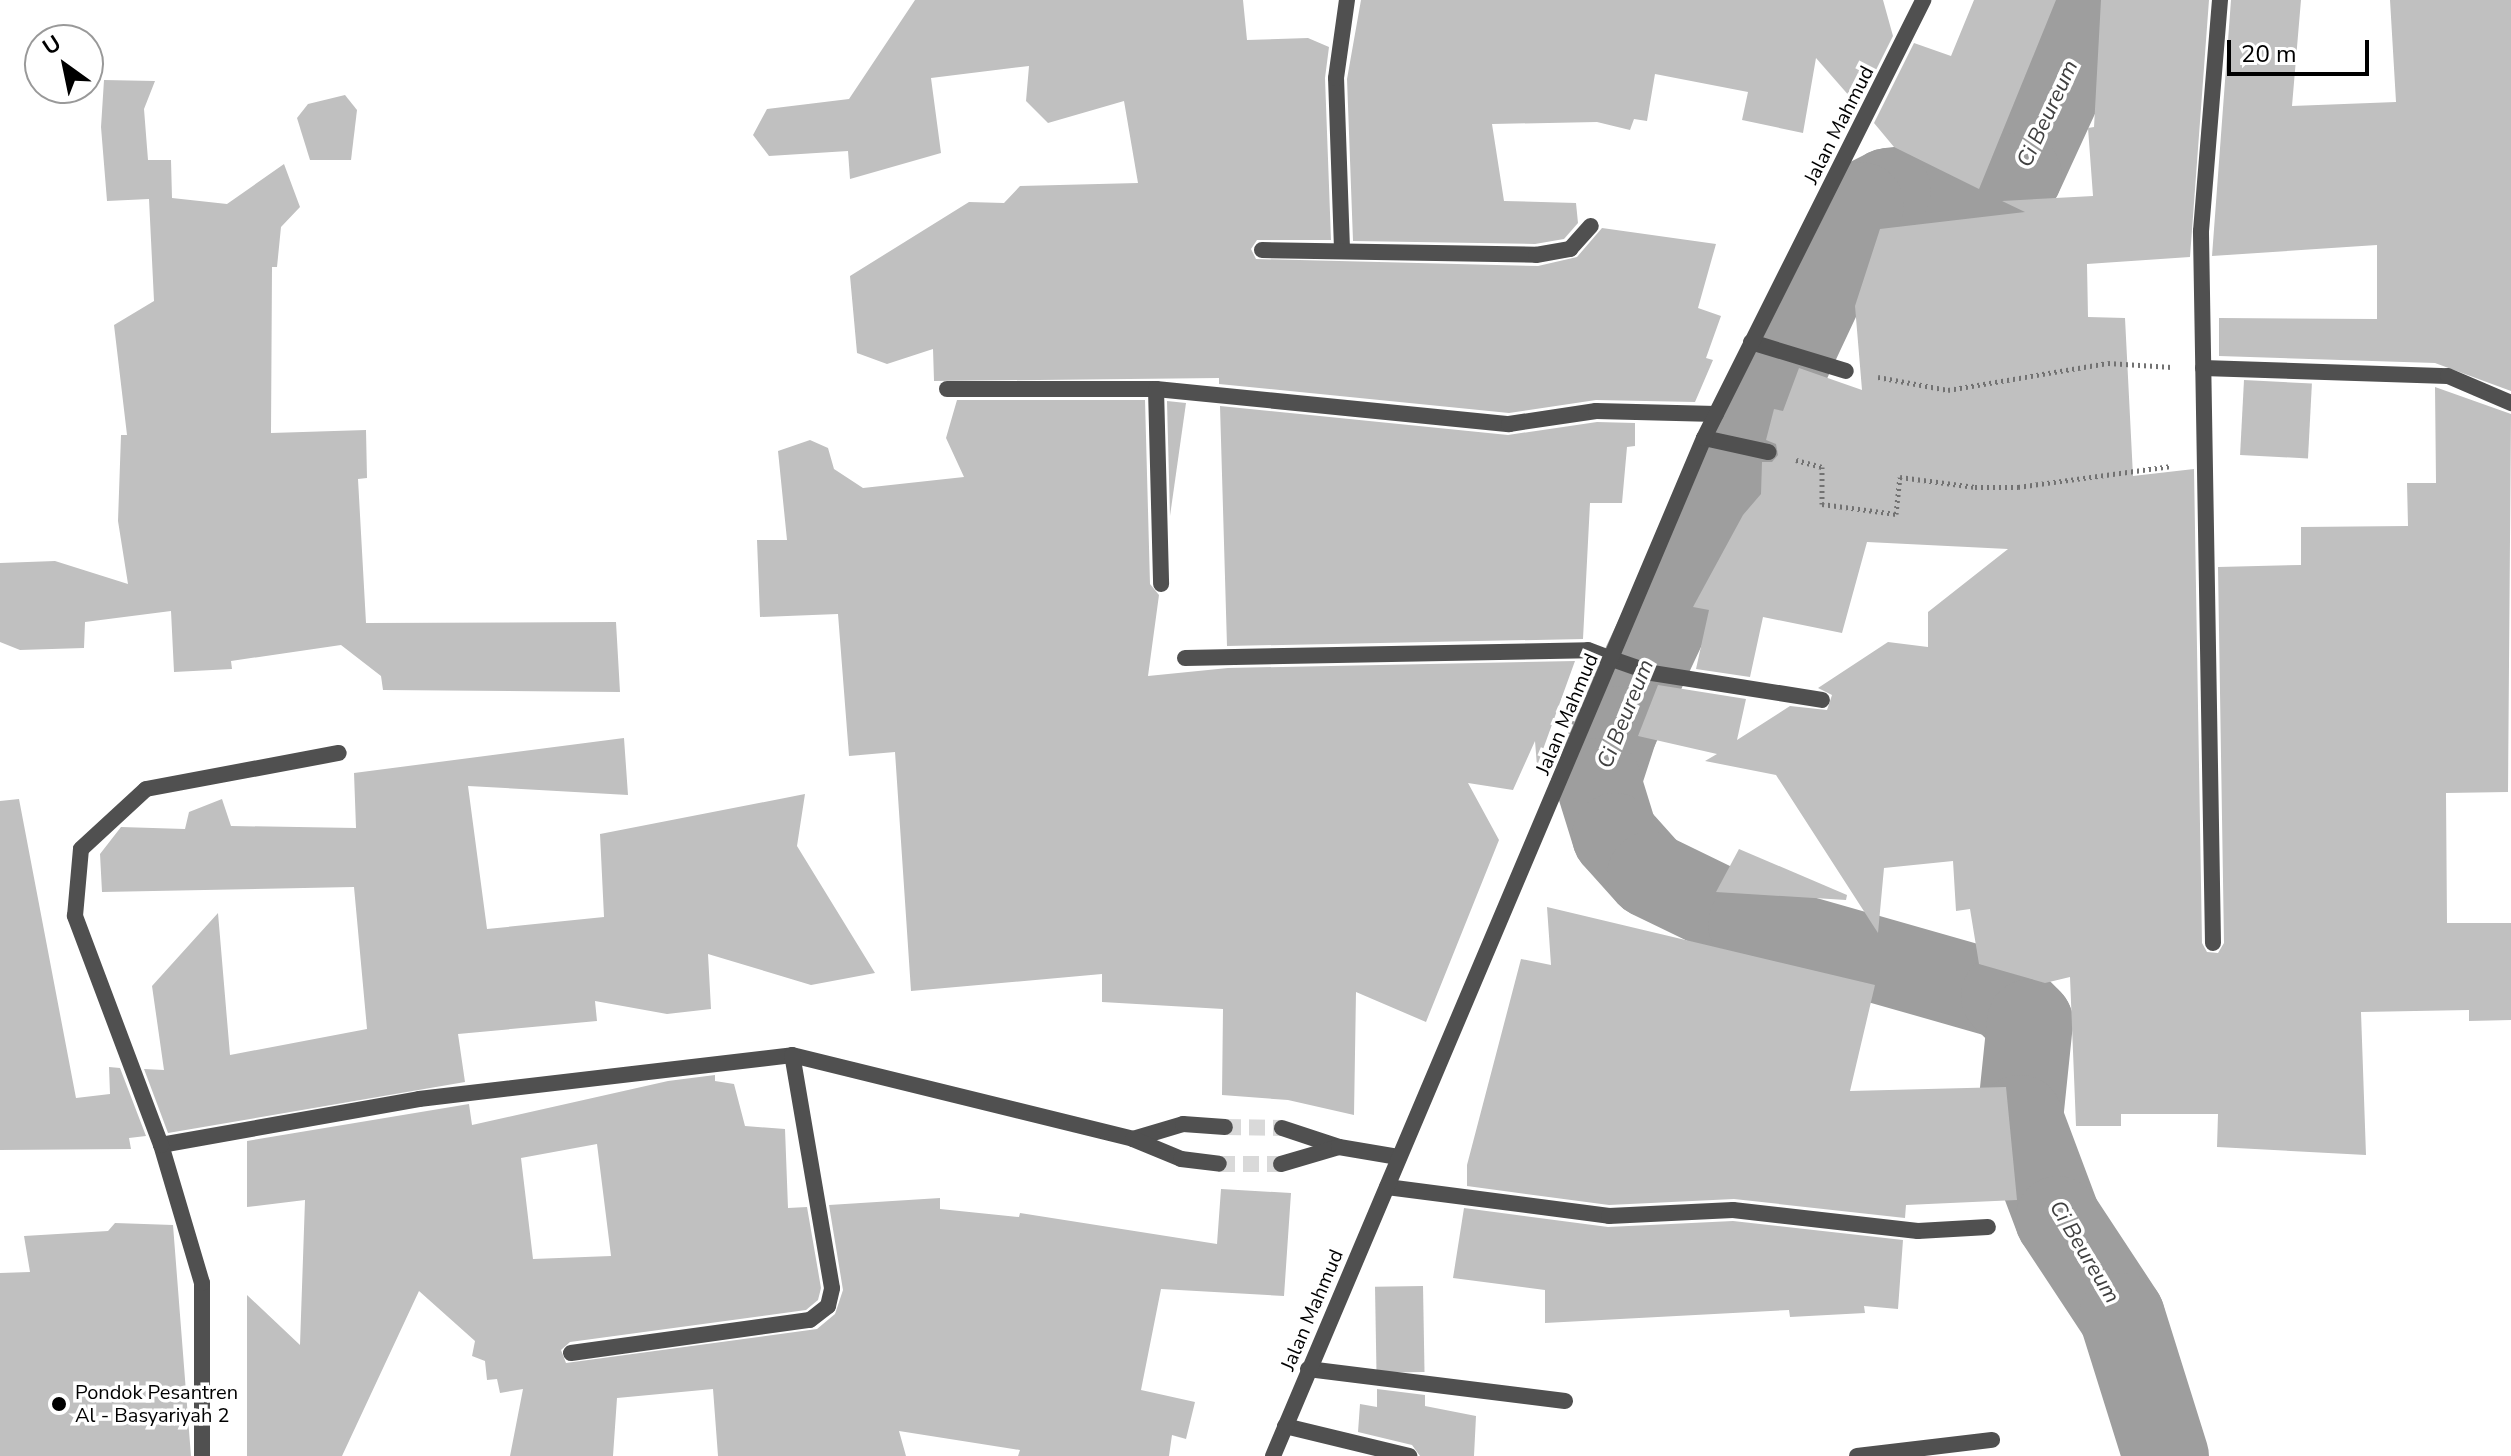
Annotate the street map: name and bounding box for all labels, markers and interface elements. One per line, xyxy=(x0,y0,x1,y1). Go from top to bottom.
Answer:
north arrow xyxy=(24,24,104,104)
scale bar xyxy=(2231,24,2373,74)
text: U xyxy=(37,29,67,63)
text: 20 m xyxy=(2241,38,2297,70)
water label: Ci Beureum xyxy=(2012,56,2084,172)
street label: Jalan Mahmud xyxy=(1799,62,1879,188)
street label: Jalan Mahmud xyxy=(1531,650,1603,778)
water label: Ci Beureum xyxy=(1592,656,1660,772)
water label: Ci Beureum xyxy=(2043,1196,2125,1308)
street label: Jalan Mahmud xyxy=(1276,1246,1348,1374)
place label: Pondok Pesantren Al - Basyariyah 2 xyxy=(75,1380,238,1427)
marker: Pondok Pesantren Al - Basyariyah 2 xyxy=(50,1395,68,1413)

